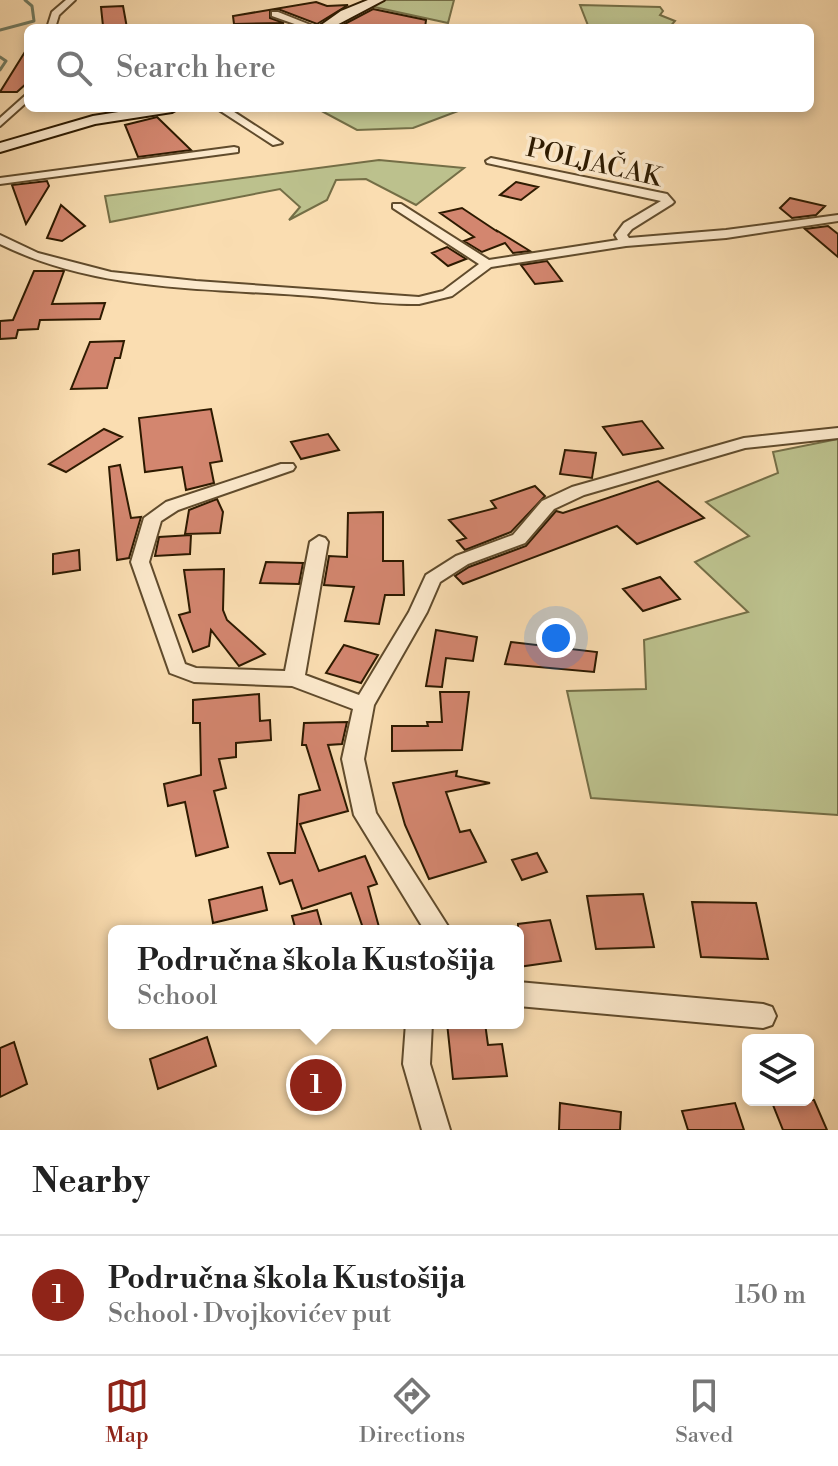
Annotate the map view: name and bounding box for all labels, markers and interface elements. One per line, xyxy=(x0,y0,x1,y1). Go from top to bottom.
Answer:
search box xyxy=(24,24,814,112)
icon: search xyxy=(52,46,96,90)
text: Search here xyxy=(116,49,276,87)
street label: POLJAČAK xyxy=(523,130,667,195)
your location xyxy=(536,618,576,658)
popup xyxy=(108,925,524,1029)
text: Područna škola Kustošija xyxy=(137,942,495,980)
text: School xyxy=(137,980,218,1012)
map controls xyxy=(742,1034,814,1106)
button: layers xyxy=(742,1034,814,1106)
pin: 1 xyxy=(290,1055,342,1115)
text: Nearby xyxy=(32,1161,150,1203)
text: Područna škola Kustošija xyxy=(108,1260,465,1298)
text: 1 xyxy=(52,1279,64,1311)
text: 150 m xyxy=(735,1279,806,1311)
text: School · Dvojkovićev put xyxy=(108,1298,391,1330)
tab: Map xyxy=(105,1374,149,1449)
tab: Directions xyxy=(359,1374,465,1449)
tab: Saved xyxy=(675,1374,733,1449)

